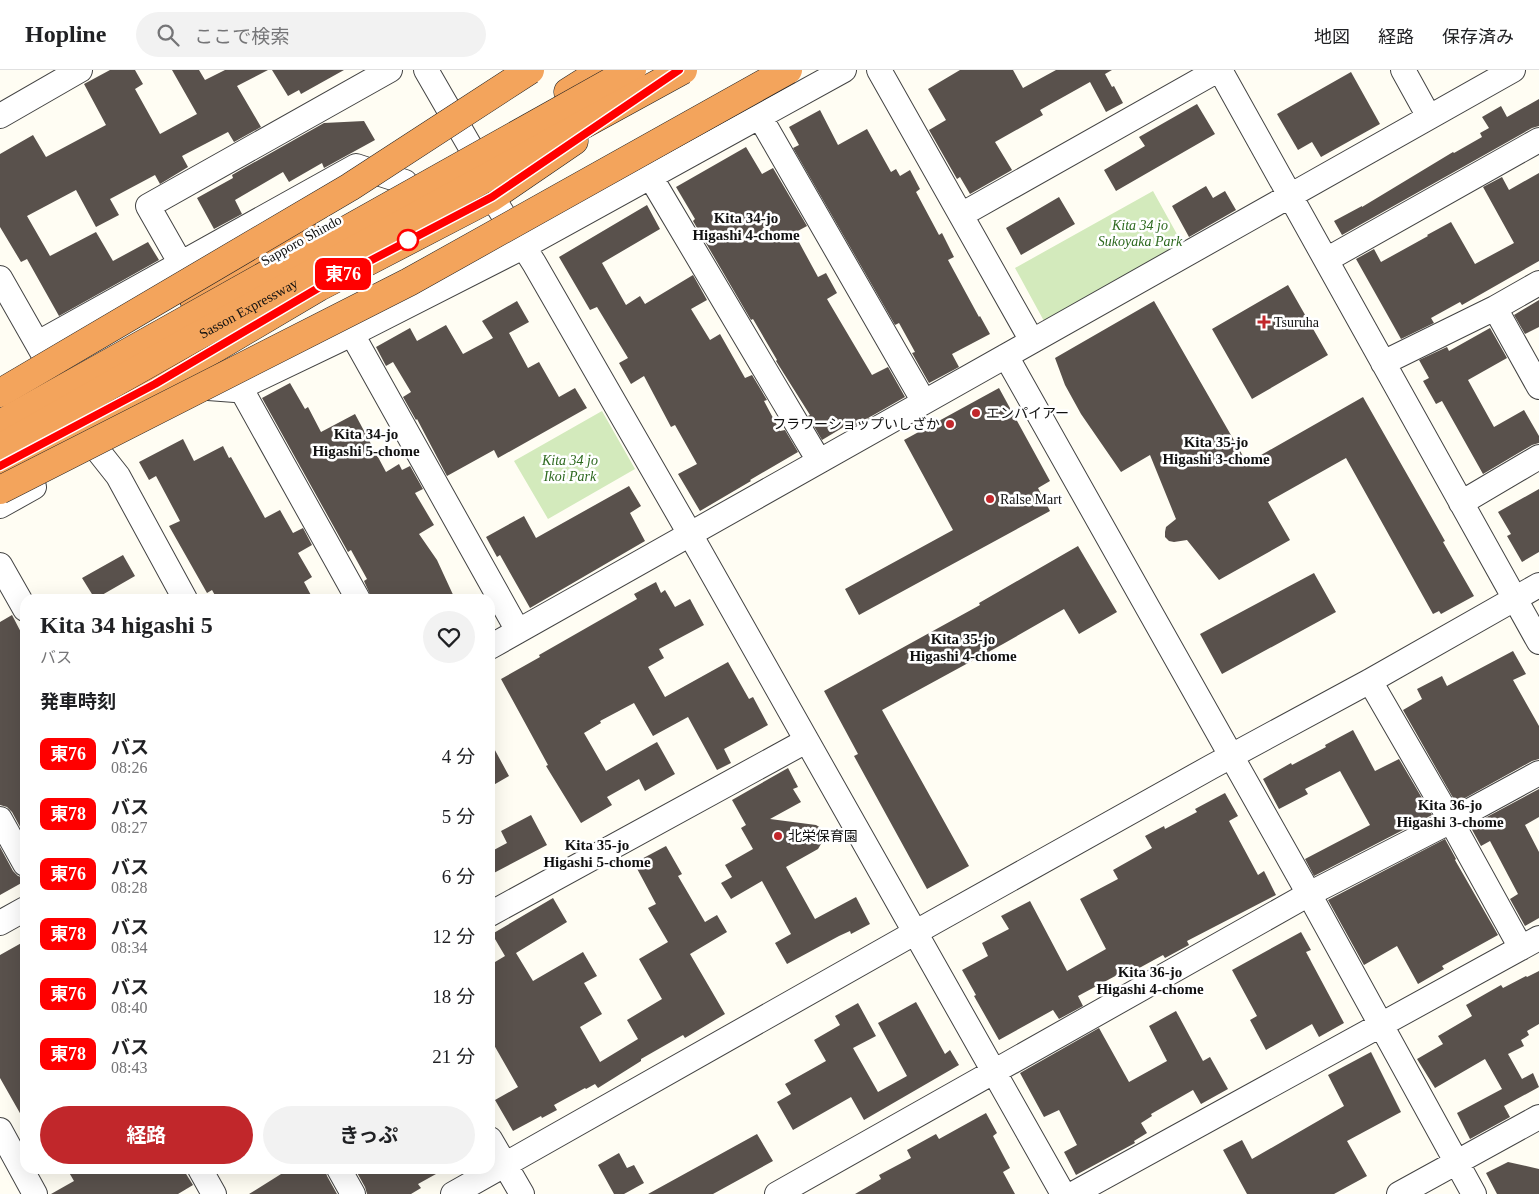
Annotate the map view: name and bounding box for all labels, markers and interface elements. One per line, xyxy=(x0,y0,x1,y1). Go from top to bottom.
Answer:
search box xyxy=(136,12,486,57)
text: Hopline xyxy=(25,21,106,47)
icon: search xyxy=(154,21,182,49)
text: ここで検索 xyxy=(194,26,289,47)
text: 地図 xyxy=(1314,27,1350,47)
text: 経路 xyxy=(1378,27,1414,47)
text: 保存済み xyxy=(1442,27,1514,47)
district label: Kita 34-jo Higashi 4-chome xyxy=(692,210,800,243)
street label: Sapporo Shindo xyxy=(258,212,344,269)
park label: Kita 34 jo Sukoyaka Park xyxy=(1098,218,1183,249)
unlabelled marker xyxy=(397,229,419,251)
line badge: 東76 xyxy=(314,258,372,290)
text: 東76 xyxy=(325,264,361,284)
street label: Sasson Expressway xyxy=(197,276,300,342)
place label: Tsuruha xyxy=(1274,315,1320,330)
marker: Tsuruha xyxy=(1258,316,1270,328)
place label: エンパイアー xyxy=(986,406,1069,421)
marker: エンパイアー xyxy=(970,407,982,419)
place label: フラワーショップいしざか xyxy=(772,416,940,432)
marker: フラワーショップいしざか xyxy=(944,418,956,430)
district label: Kita 34-jo Higashi 5-chome xyxy=(312,426,420,459)
district label: Kita 35-jo Higashi 3-chome xyxy=(1162,434,1270,467)
park label: Kita 34 jo Ikoi Park xyxy=(541,453,598,484)
place label: Ralse Mart xyxy=(1000,492,1062,507)
marker: Ralse Mart xyxy=(984,493,996,505)
button: heart xyxy=(423,611,475,663)
text: Kita 34 higashi 5 xyxy=(40,612,213,638)
district label: Kita 35-jo Higashi 4-chome xyxy=(909,631,1017,664)
text: バス xyxy=(40,649,72,666)
text: 発車時刻 xyxy=(40,691,116,712)
text: バス xyxy=(111,737,149,758)
text: 東76 xyxy=(50,744,86,764)
text: 4 分 xyxy=(442,746,475,767)
text: 08:26 xyxy=(111,759,147,776)
text: バス xyxy=(111,797,149,818)
district label: Kita 36-jo Higashi 3-chome xyxy=(1396,797,1504,830)
text: 東78 xyxy=(50,804,86,824)
text: 5 分 xyxy=(442,806,475,827)
text: 08:27 xyxy=(111,819,147,836)
place label: 北栄保育園 xyxy=(788,828,858,844)
marker: 北栄保育園 xyxy=(772,830,784,842)
district label: Kita 35-jo Higashi 5-chome xyxy=(543,837,651,870)
text: バス xyxy=(111,857,149,878)
text: 東76 xyxy=(50,864,86,884)
text: 6 分 xyxy=(442,866,475,887)
text: 08:28 xyxy=(111,879,147,896)
text: バス xyxy=(111,917,149,938)
text: 東78 xyxy=(50,924,86,944)
text: 12 分 xyxy=(432,926,475,947)
text: 08:34 xyxy=(111,939,147,956)
district label: Kita 36-jo Higashi 4-chome xyxy=(1096,964,1204,997)
text: バス xyxy=(111,977,149,998)
text: 東76 xyxy=(50,984,86,1004)
text: 18 分 xyxy=(432,986,475,1007)
text: 08:40 xyxy=(111,999,147,1016)
text: バス xyxy=(111,1037,149,1058)
text: 東78 xyxy=(50,1044,86,1064)
text: 21 分 xyxy=(432,1046,475,1067)
text: 08:43 xyxy=(111,1059,147,1076)
button: 経路 xyxy=(40,1106,253,1164)
button: きっぷ xyxy=(263,1106,475,1164)

